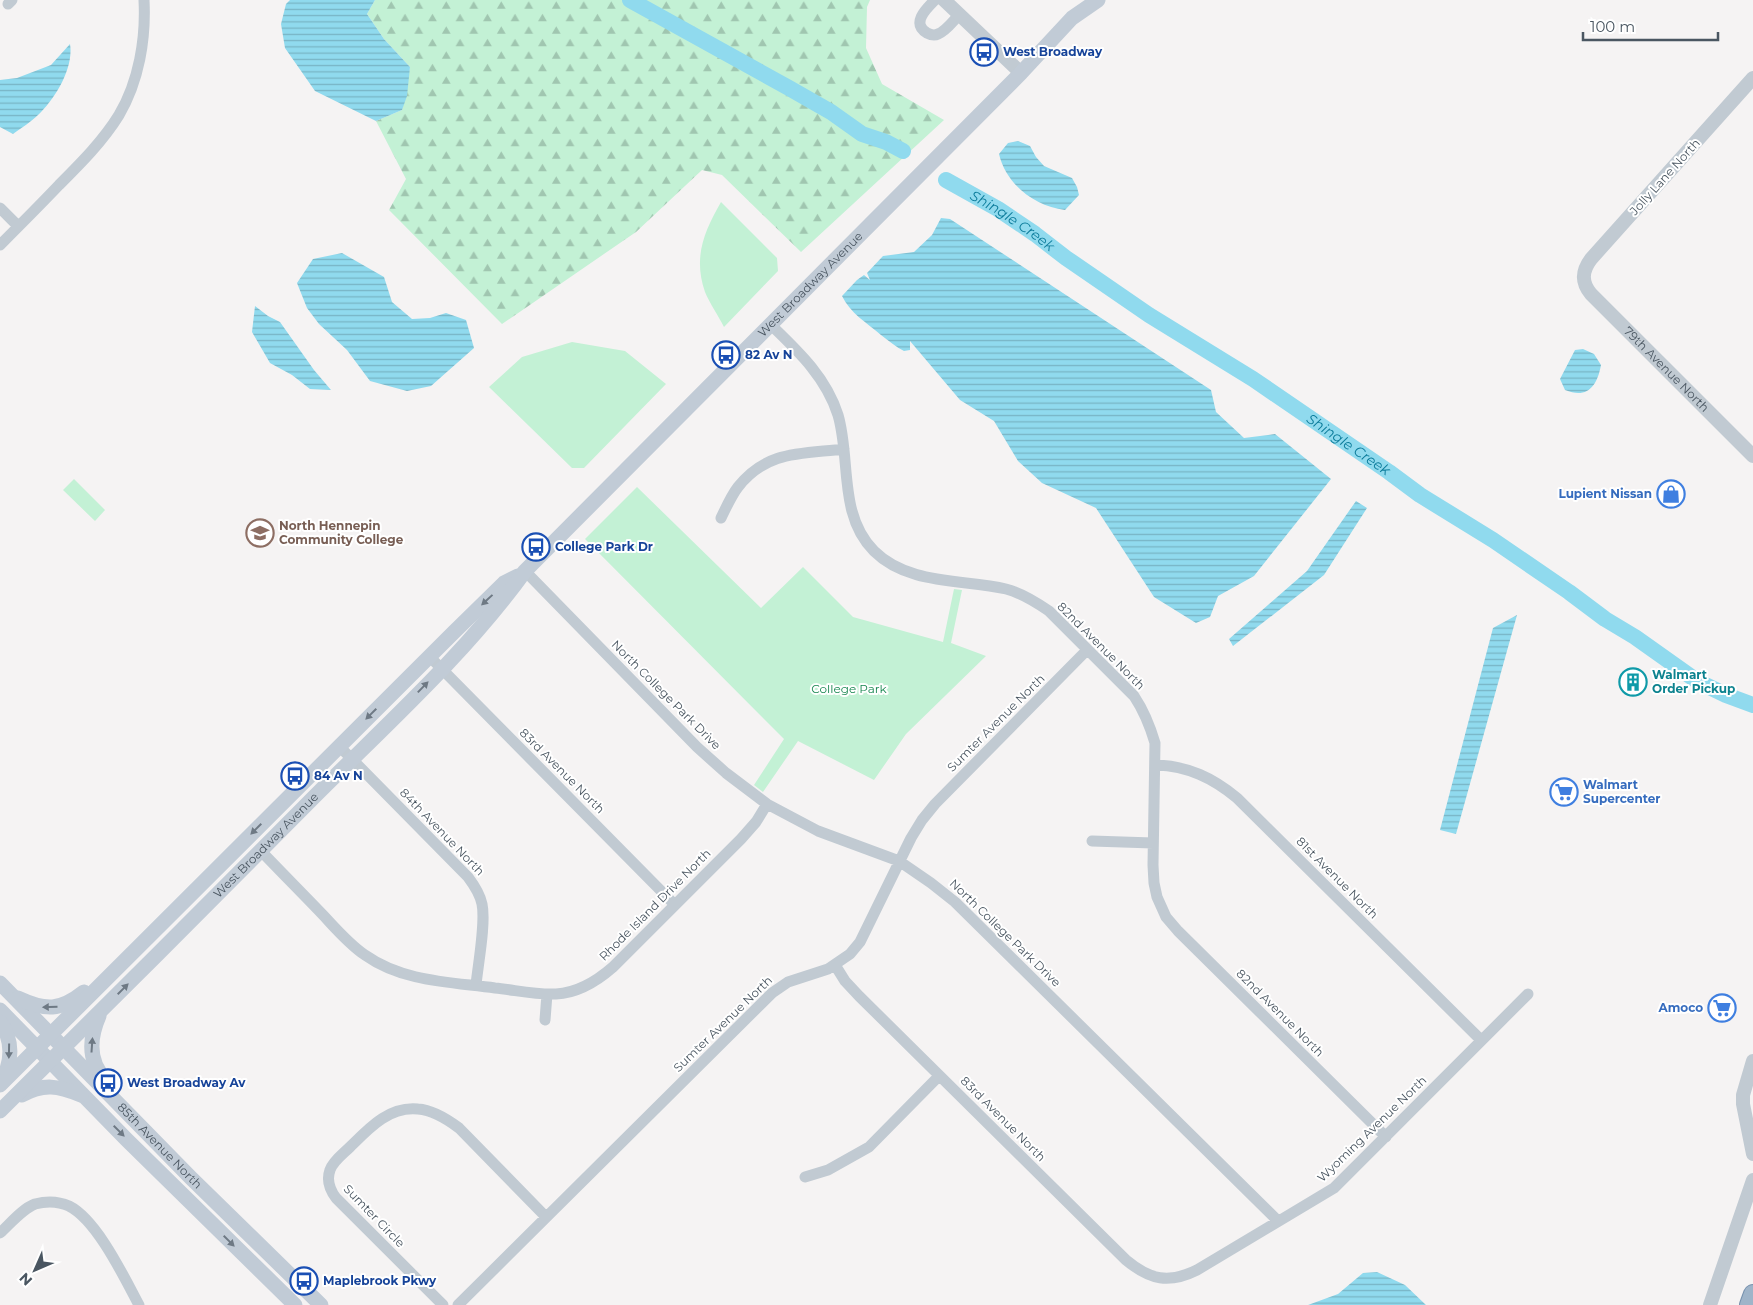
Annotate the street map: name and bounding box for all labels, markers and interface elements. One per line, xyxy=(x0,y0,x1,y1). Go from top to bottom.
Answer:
scale bar xyxy=(1583,10,1718,42)
text: 100 m xyxy=(1590,17,1635,36)
bus stop icon: West Broadway xyxy=(969,37,999,67)
place label: West Broadway xyxy=(1003,44,1103,59)
street label: Jolly Lane North xyxy=(1626,135,1703,219)
water label: Shingle Creek xyxy=(967,186,1059,255)
street label: West Broadway Avenue xyxy=(754,228,866,340)
street label: 79th Avenue North xyxy=(1621,323,1713,415)
bus stop icon: 82 Av N xyxy=(711,340,741,370)
place label: 82 Av N xyxy=(745,347,793,362)
water label: Shingle Creek xyxy=(1303,409,1395,480)
shop icon: Lupient Nissan xyxy=(1656,479,1686,509)
place label: Lupient Nissan xyxy=(1558,486,1652,501)
school or university icon: North Hennepin Community College xyxy=(245,518,275,548)
place label: North Hennepin Community College xyxy=(279,518,404,547)
bus stop icon: College Park Dr xyxy=(521,532,551,562)
place label: College Park Dr xyxy=(555,539,653,554)
one-way arrow xyxy=(481,594,493,606)
street label: 82nd Avenue North xyxy=(1054,599,1148,693)
street label: North College Park Drive xyxy=(609,637,724,752)
building icon: Walmart Order Pickup xyxy=(1618,667,1648,697)
place label: Walmart Order Pickup xyxy=(1652,667,1735,696)
street label: Sumter Avenue North xyxy=(944,671,1048,775)
park label: College Park xyxy=(811,681,888,696)
one-way arrow xyxy=(417,682,429,694)
one-way arrow xyxy=(365,708,377,720)
street label: 83rd Avenue North xyxy=(517,725,608,816)
bus stop icon: 84 Av N xyxy=(280,761,310,791)
place label: 84 Av N xyxy=(314,768,363,783)
supermarket icon: Walmart Supercenter xyxy=(1549,777,1579,807)
place label: Walmart Supercenter xyxy=(1583,777,1660,806)
street label: 84th Avenue North xyxy=(397,785,488,878)
street label: West Broadway Avenue xyxy=(210,789,321,901)
one-way arrow xyxy=(250,823,262,835)
street label: 81st Avenue North xyxy=(1293,834,1381,922)
street label: Rhode Island Drive North xyxy=(596,846,714,964)
street label: North College Park Drive xyxy=(947,876,1064,990)
street label: 82nd Avenue North xyxy=(1233,966,1327,1060)
street label: Sumter Avenue North xyxy=(670,972,775,1075)
one-way arrow xyxy=(117,983,129,995)
supermarket icon: Amoco xyxy=(1707,993,1737,1023)
place label: Amoco xyxy=(1657,1000,1703,1015)
one-way arrow xyxy=(42,1003,58,1011)
one-way arrow xyxy=(89,1036,97,1052)
one-way arrow xyxy=(5,1044,13,1060)
bus stop icon: West Broadway Av xyxy=(93,1068,123,1098)
street label: Wyoming Avenue North xyxy=(1314,1072,1429,1185)
street label: 83rd Avenue North xyxy=(958,1073,1049,1164)
place label: West Broadway Av xyxy=(127,1075,246,1090)
street label: 85th Avenue North xyxy=(115,1099,205,1192)
one-way arrow xyxy=(112,1125,124,1137)
street label: Sumter Circle xyxy=(341,1181,408,1250)
one-way arrow xyxy=(223,1235,235,1247)
north arrow xyxy=(10,1245,60,1295)
bus stop icon: Maplebrook Pkwy xyxy=(289,1266,319,1296)
text: N xyxy=(15,1269,36,1290)
place label: Maplebrook Pkwy xyxy=(323,1273,437,1288)

